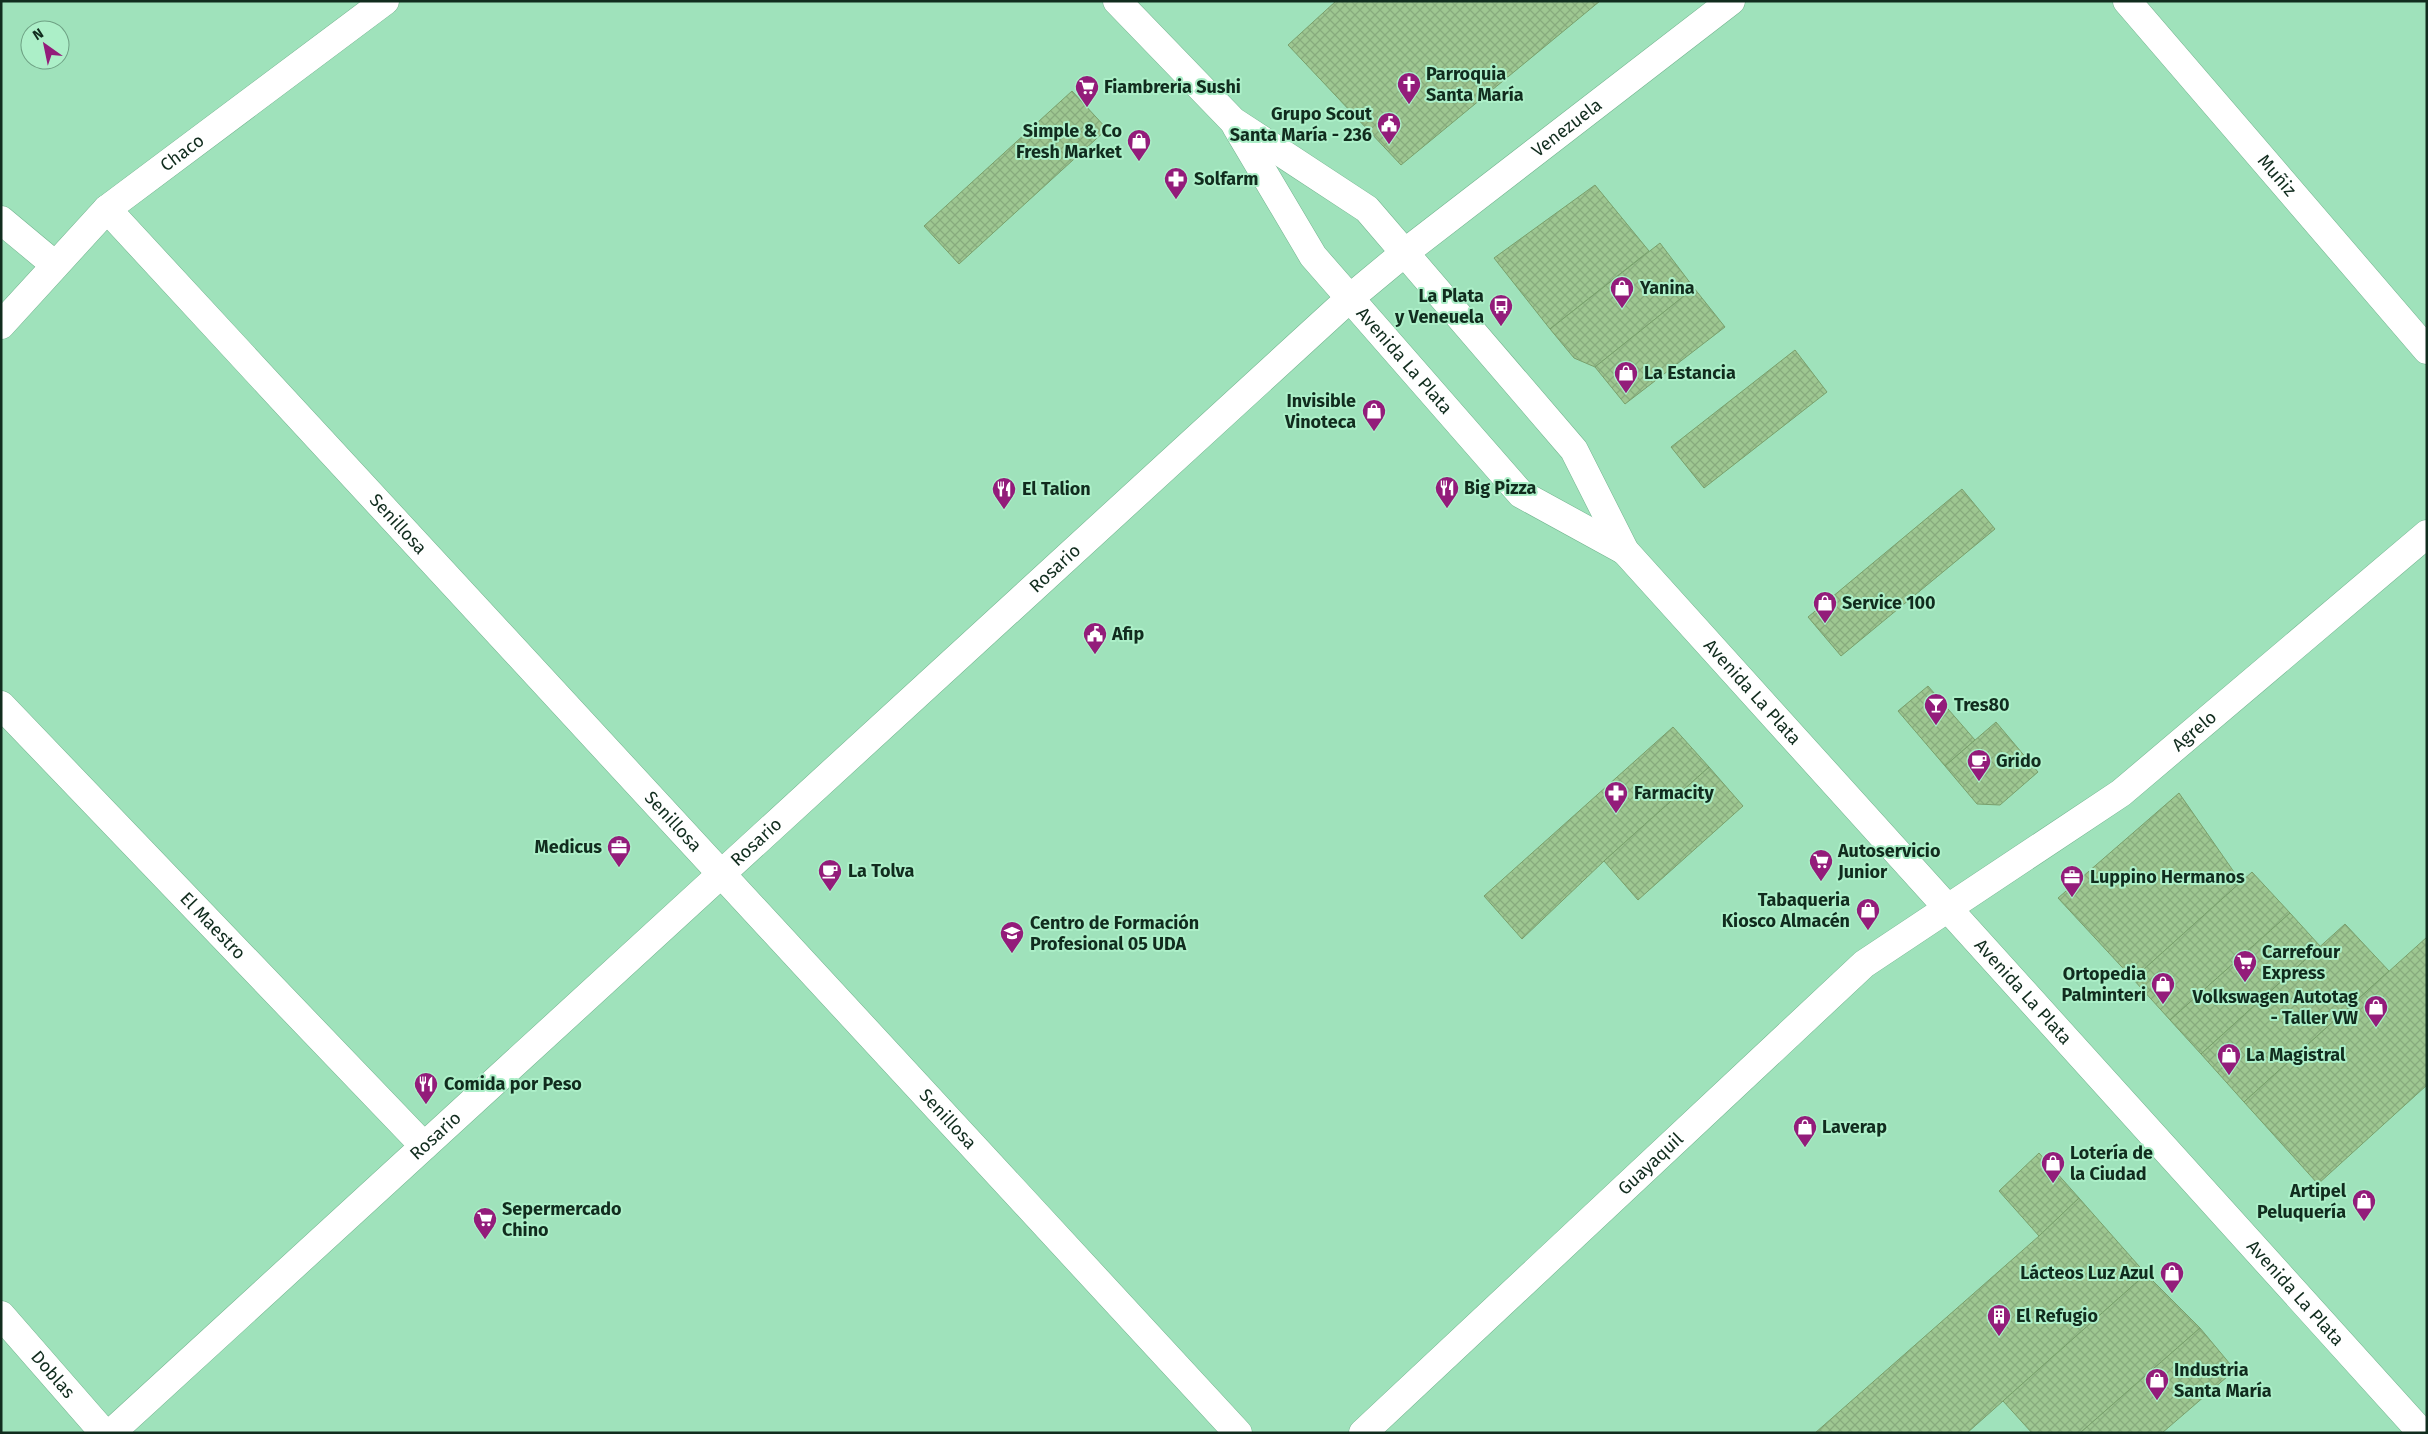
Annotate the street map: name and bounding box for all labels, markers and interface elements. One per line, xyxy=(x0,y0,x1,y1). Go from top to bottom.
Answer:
north arrow xyxy=(20,20,70,70)
text: N xyxy=(30,25,47,44)
place label: Parroquia Santa María xyxy=(1426,63,1524,106)
church icon: Parroquia Santa María xyxy=(1396,71,1422,105)
supermarket icon: Fiambreria Sushi xyxy=(1074,74,1100,108)
place label: Fiambreria Sushi xyxy=(1104,76,1241,98)
street label: Venezuela xyxy=(1527,94,1606,162)
place label: Grupo Scout Santa María - 236 xyxy=(1230,103,1373,146)
public building icon: Grupo Scout Santa María - 236 xyxy=(1376,111,1402,145)
place label: Simple & Co Fresh Market xyxy=(1016,120,1123,163)
shop icon: Simple & Co Fresh Market xyxy=(1126,128,1152,162)
street label: Chaco xyxy=(156,129,208,176)
street label: Muñiz xyxy=(2253,150,2301,201)
pharmacy icon: Solfarm xyxy=(1163,166,1189,200)
place label: Solfarm xyxy=(1194,168,1258,190)
shop icon: Yanina xyxy=(1609,275,1635,309)
place label: Yanina xyxy=(1639,277,1695,299)
place label: La Plata y Veneuela xyxy=(1394,285,1484,328)
bus stop icon: La Plata y Veneuela xyxy=(1488,293,1514,327)
street label: Avenida La Plata xyxy=(1352,303,1457,419)
shop icon: La Estancia xyxy=(1613,360,1639,394)
place label: La Estancia xyxy=(1644,362,1736,384)
place label: Invisible Vinoteca xyxy=(1284,390,1356,433)
shop icon: Invisible Vinoteca xyxy=(1361,398,1387,432)
restaurant icon: Big Pizza xyxy=(1434,475,1460,509)
restaurant icon: El Talion xyxy=(991,476,1017,510)
place label: Big Pizza xyxy=(1464,477,1536,499)
place label: El Talion xyxy=(1022,478,1091,500)
street label: Senillosa xyxy=(365,489,431,559)
street label: Rosario xyxy=(1025,539,1085,597)
shop icon: Service 100 xyxy=(1812,590,1838,624)
place label: Service 100 xyxy=(1842,592,1936,614)
public building icon: Afip xyxy=(1082,621,1108,655)
place label: Afip xyxy=(1111,623,1144,645)
street label: Avenida La Plata xyxy=(1699,635,1806,749)
bar icon: Tres80 xyxy=(1923,692,1949,726)
place label: Tres80 xyxy=(1954,694,2009,716)
street label: Agrelo xyxy=(2167,706,2221,756)
cafe icon: Grido xyxy=(1966,748,1992,782)
place label: Grido xyxy=(1996,750,2041,772)
pharmacy icon: Farmacity xyxy=(1603,780,1629,814)
place label: Farmacity xyxy=(1634,782,1714,804)
street label: Senillosa xyxy=(640,787,706,856)
street label: Rosario xyxy=(726,813,786,871)
office icon: Medicus xyxy=(606,834,632,868)
place label: Medicus xyxy=(535,836,602,858)
place label: Autoservicio Junior xyxy=(1837,840,1940,883)
supermarket icon: Autoservicio Junior xyxy=(1808,848,1834,882)
cafe icon: La Tolva xyxy=(817,858,843,892)
place label: La Tolva xyxy=(848,860,914,882)
office icon: Luppino Hermanos xyxy=(2059,864,2085,898)
place label: Luppino Hermanos xyxy=(2090,866,2245,888)
street label: El Maestro xyxy=(175,888,250,964)
place label: Tabaqueria Kiosco Almacén xyxy=(1722,889,1850,932)
shop icon: Tabaqueria Kiosco Almacén xyxy=(1855,897,1881,931)
place label: Centro de Formación Profesional 05 UDA xyxy=(1030,912,1199,955)
school or university icon: Centro de Formación Profesional 05 UDA xyxy=(999,920,1025,954)
street label: Avenida La Plata xyxy=(1970,934,2077,1049)
place label: Carrefour Express xyxy=(2262,941,2341,984)
supermarket icon: Carrefour Express xyxy=(2232,949,2258,983)
place label: Ortopedia Palminteri xyxy=(2062,963,2146,1006)
shop icon: Ortopedia Palminteri xyxy=(2150,971,2176,1005)
place label: Volkswagen Autotag - Taller VW xyxy=(2192,986,2359,1029)
shop icon: Volkswagen Autotag - Taller VW xyxy=(2363,994,2389,1028)
shop icon: La Magistral xyxy=(2216,1042,2242,1076)
place label: La Magistral xyxy=(2246,1044,2346,1066)
restaurant icon: Comida por Peso xyxy=(413,1071,439,1105)
place label: Comida por Peso xyxy=(444,1073,582,1095)
street label: Senillosa xyxy=(915,1084,981,1154)
street label: Rosario xyxy=(405,1107,466,1165)
shop icon: Laverap xyxy=(1792,1114,1818,1148)
place label: Laverap xyxy=(1822,1116,1887,1138)
street label: Guayaquil xyxy=(1613,1128,1688,1200)
place label: Lotería de la Ciudad xyxy=(2070,1142,2153,1185)
shop icon: Lotería de la Ciudad xyxy=(2040,1150,2066,1184)
place label: Artipel Peluquería xyxy=(2257,1180,2347,1223)
shop icon: Artipel Peluquería xyxy=(2351,1188,2377,1222)
place label: Sepermercado Chino xyxy=(502,1198,622,1241)
supermarket icon: Sepermercado Chino xyxy=(472,1206,498,1240)
street label: Avenida La Plata xyxy=(2242,1236,2349,1350)
shop icon: Lácteos Luz Azul xyxy=(2159,1260,2185,1294)
place label: Lácteos Luz Azul xyxy=(2020,1262,2155,1284)
building icon: El Refugio xyxy=(1986,1303,2012,1337)
place label: El Refugio xyxy=(2016,1305,2098,1327)
street label: Doblas xyxy=(26,1346,80,1403)
place label: Industria Santa María xyxy=(2174,1359,2272,1402)
shop icon: Industria Santa María xyxy=(2144,1367,2170,1401)

